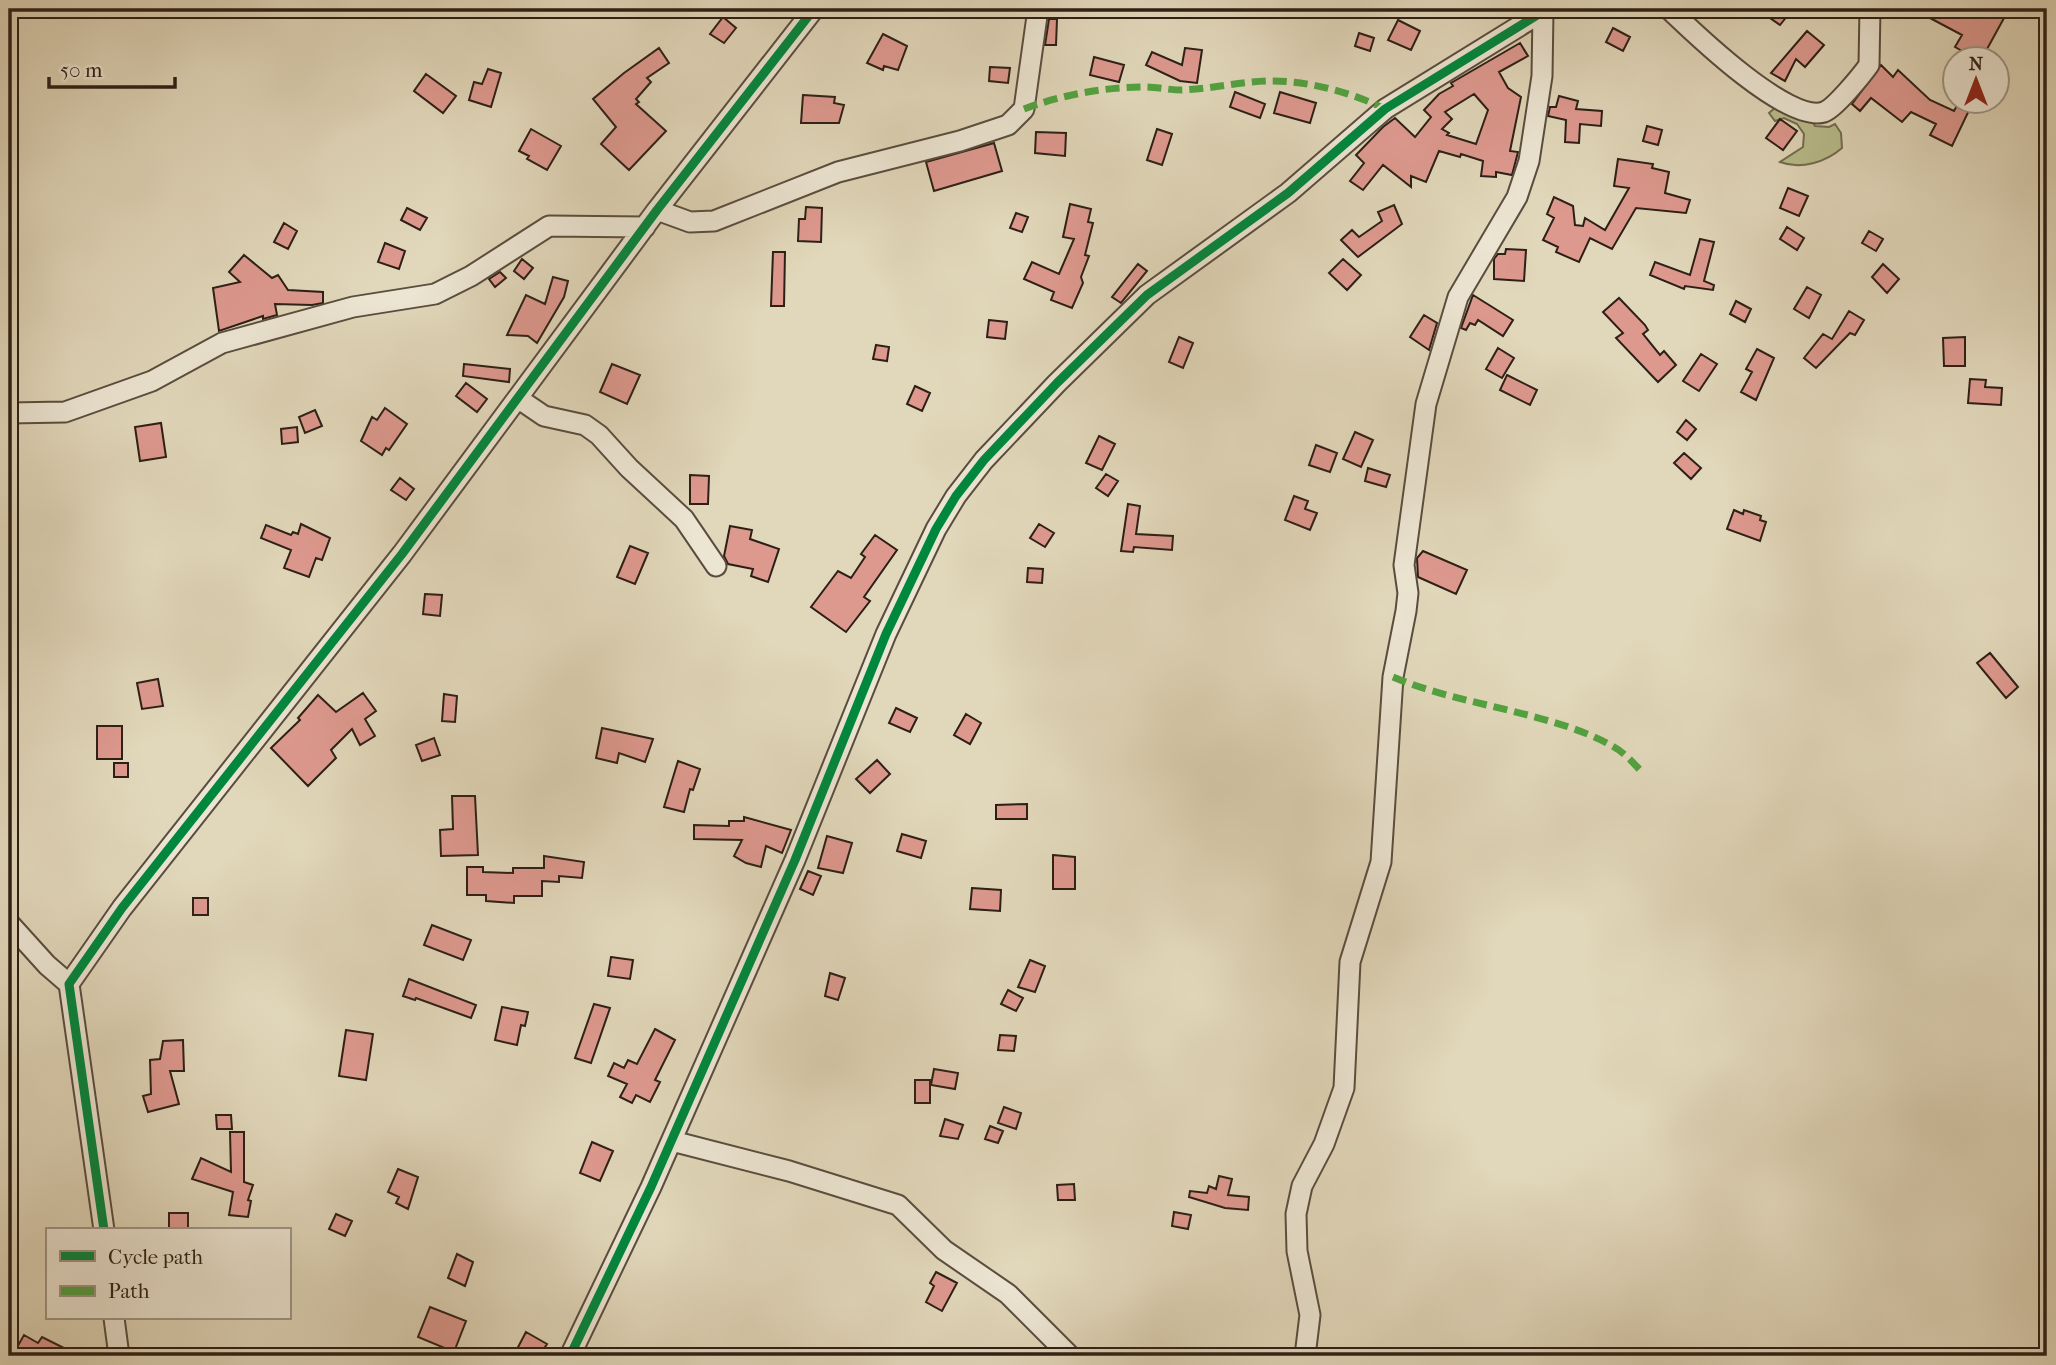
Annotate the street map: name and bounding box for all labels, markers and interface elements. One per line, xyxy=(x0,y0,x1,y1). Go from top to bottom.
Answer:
scale bar xyxy=(49,46,175,90)
north arrow xyxy=(1940,46,2010,116)
text: N xyxy=(1969,53,1984,75)
text: 50 m xyxy=(60,58,103,82)
legend xyxy=(46,1228,290,1320)
text: Cycle path xyxy=(108,1245,203,1269)
text: Path xyxy=(108,1279,150,1303)

